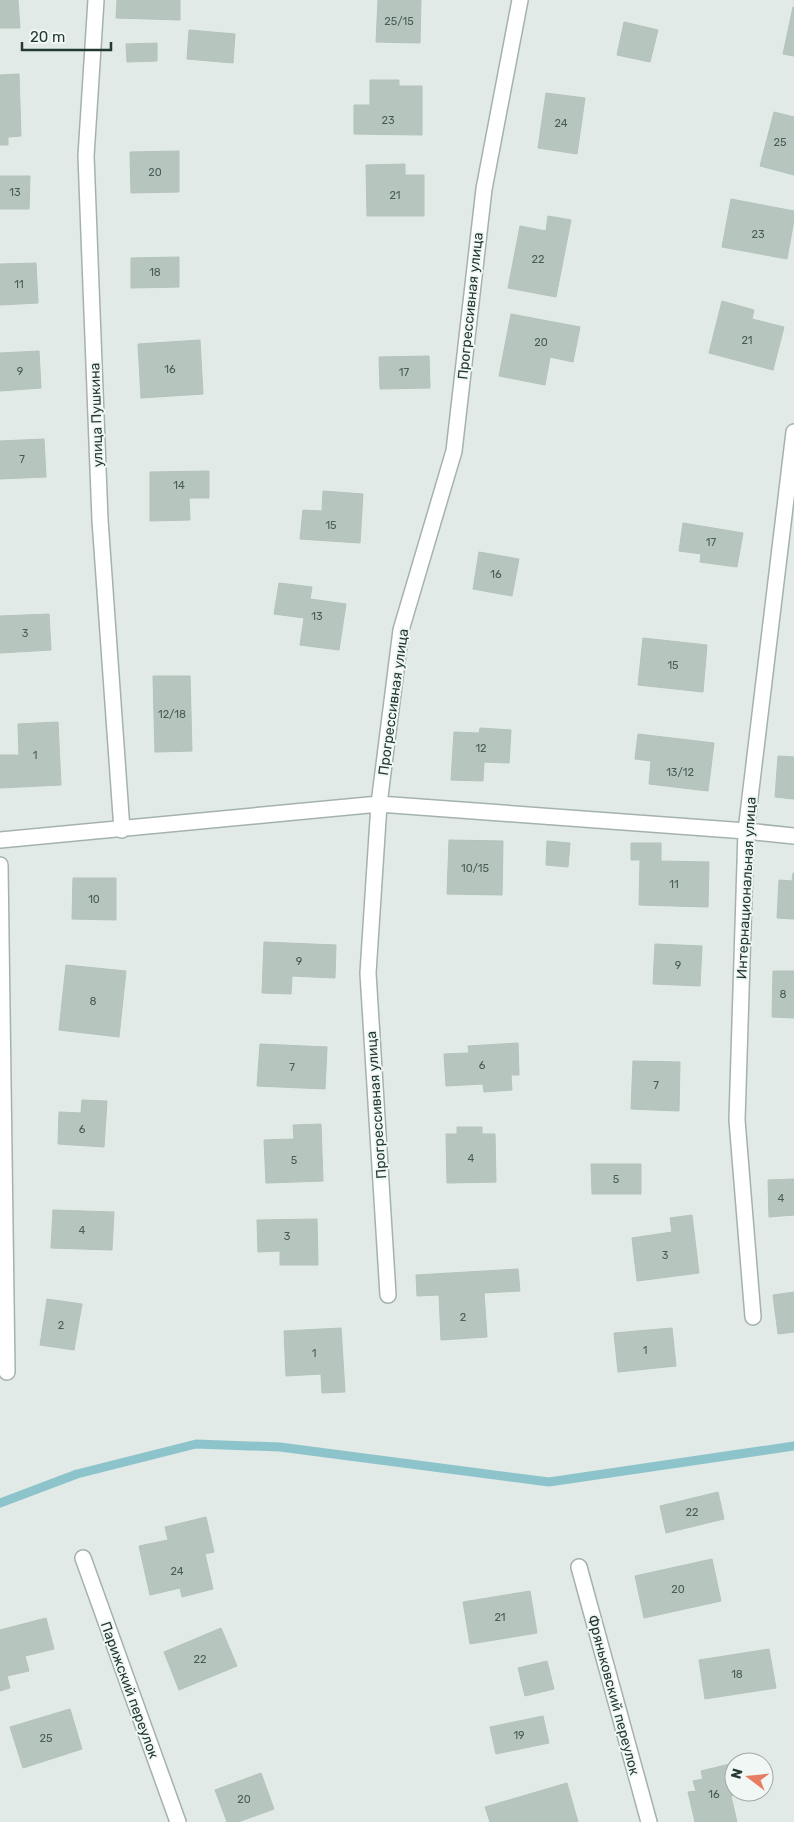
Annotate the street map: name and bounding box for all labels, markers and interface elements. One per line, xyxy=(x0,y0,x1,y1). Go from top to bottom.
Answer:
house number: 25/15 xyxy=(384,15,414,28)
scale bar xyxy=(22,20,111,52)
text: 20 m xyxy=(30,28,65,46)
house number: 23 xyxy=(381,114,395,127)
house number: 24 xyxy=(554,117,568,130)
house number: 25 xyxy=(774,136,787,149)
house number: 20 xyxy=(148,166,162,179)
house number: 13 xyxy=(9,186,21,199)
house number: 21 xyxy=(389,189,401,202)
house number: 23 xyxy=(751,228,765,241)
street label: Прогрессивная улица xyxy=(454,232,487,381)
house number: 22 xyxy=(532,253,544,266)
house number: 18 xyxy=(149,266,161,279)
house number: 11 xyxy=(14,278,24,291)
house number: 21 xyxy=(741,334,753,347)
house number: 20 xyxy=(534,336,548,349)
street label: улица Пушкина xyxy=(86,362,107,468)
house number: 16 xyxy=(164,363,176,376)
house number: 9 xyxy=(17,365,23,378)
house number: 17 xyxy=(399,366,410,379)
house number: 7 xyxy=(19,453,25,466)
house number: 14 xyxy=(173,479,185,492)
house number: 15 xyxy=(325,519,337,532)
house number: 17 xyxy=(706,536,717,549)
house number: 16 xyxy=(490,568,502,581)
house number: 13 xyxy=(311,610,323,623)
house number: 3 xyxy=(22,627,29,640)
street label: Прогрессивная улица xyxy=(375,628,412,777)
house number: 15 xyxy=(667,659,679,672)
house number: 12/18 xyxy=(158,708,186,721)
house number: 12 xyxy=(475,742,487,755)
house number: 1 xyxy=(33,749,37,762)
house number: 13/12 xyxy=(666,766,694,779)
street label: Интернациональная улица xyxy=(733,796,760,980)
house number: 10/15 xyxy=(461,862,489,875)
house number: 11 xyxy=(669,878,679,891)
house number: 10 xyxy=(88,893,100,906)
house number: 9 xyxy=(296,955,302,968)
house number: 9 xyxy=(675,959,681,972)
house number: 8 xyxy=(780,988,787,1001)
house number: 8 xyxy=(90,995,97,1008)
street label: Прогрессивная улица xyxy=(363,1031,390,1179)
house number: 6 xyxy=(479,1059,486,1072)
house number: 7 xyxy=(289,1061,295,1074)
house number: 7 xyxy=(653,1079,659,1092)
house number: 6 xyxy=(79,1123,86,1136)
house number: 4 xyxy=(468,1152,475,1165)
house number: 5 xyxy=(291,1154,298,1167)
house number: 5 xyxy=(613,1173,620,1186)
house number: 4 xyxy=(778,1192,785,1205)
house number: 4 xyxy=(79,1224,86,1237)
house number: 3 xyxy=(284,1230,291,1243)
house number: 3 xyxy=(662,1249,669,1262)
house number: 2 xyxy=(460,1311,466,1324)
house number: 2 xyxy=(58,1319,64,1332)
house number: 1 xyxy=(643,1344,647,1357)
house number: 1 xyxy=(312,1347,316,1360)
house number: 22 xyxy=(686,1506,698,1519)
house number: 24 xyxy=(170,1565,184,1578)
house number: 20 xyxy=(671,1583,685,1596)
house number: 21 xyxy=(494,1611,506,1624)
street label: Фряньковский переулок xyxy=(584,1613,643,1778)
street label: Парижский переулок xyxy=(97,1619,162,1761)
house number: 22 xyxy=(194,1653,206,1666)
house number: 18 xyxy=(731,1668,743,1681)
house number: 19 xyxy=(513,1729,525,1742)
house number: 25 xyxy=(40,1732,53,1745)
north arrow xyxy=(724,1752,774,1802)
text: N xyxy=(727,1766,747,1781)
house number: 16 xyxy=(708,1788,720,1801)
house number: 20 xyxy=(237,1793,251,1806)

